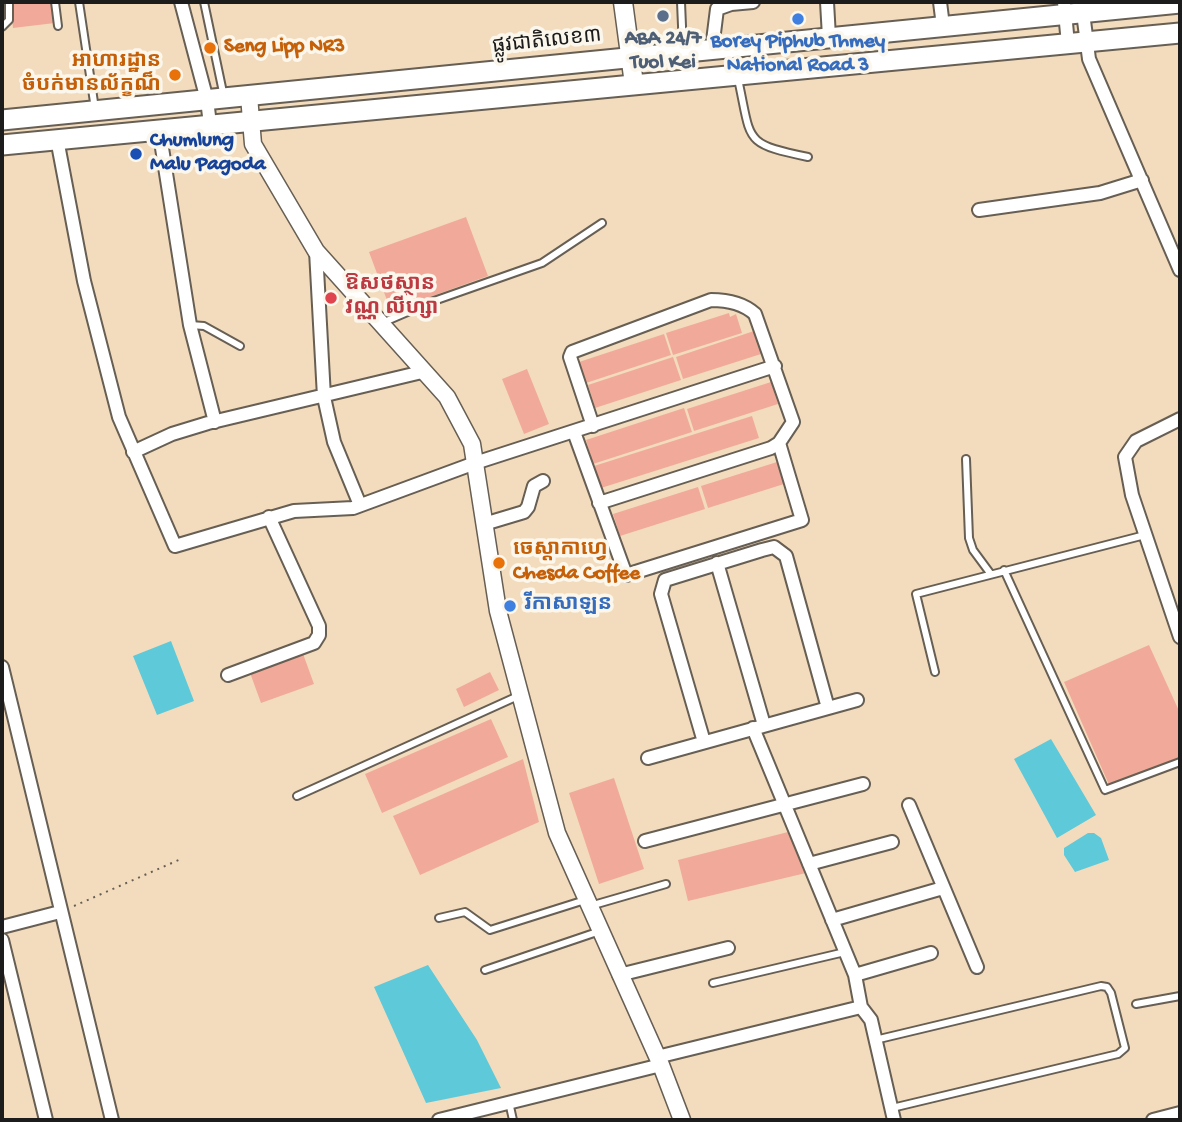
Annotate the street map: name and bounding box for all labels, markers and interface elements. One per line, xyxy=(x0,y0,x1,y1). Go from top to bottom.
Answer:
marker: ABA 24/7 Tuol Kei xyxy=(655,8,671,24)
marker: Borey Piphub Thmey National Road 3 xyxy=(790,11,806,27)
street label: ផ្លូវជាតិលេខ៣ xyxy=(491,25,603,61)
place label: ABA 24/7 Tuol Kei xyxy=(625,27,701,77)
place label: Borey Piphub Thmey National Road 3 xyxy=(711,30,885,80)
place label: Seng Lipp NR3 xyxy=(224,35,345,61)
marker: Seng Lipp NR3 xyxy=(202,40,218,56)
place label: អាហារដ្ឋាន ចំបក់មានល័ក្ខណ៏ xyxy=(22,50,161,100)
marker: អាហារដ្ឋាន ចំបក់មានល័ក្ខណ៏ xyxy=(167,67,183,83)
place label: Chumlung Malu Pagoda xyxy=(150,129,266,179)
marker: Chumlung Malu Pagoda xyxy=(128,146,144,162)
place label: ឱសថស្ថាន វណ្ណ លីហ្សា xyxy=(345,273,438,323)
marker: ឱសថស្ថាន វណ្ណ លីហ្សា xyxy=(323,290,339,306)
place label: ចេស្ដាកាហ្វេ Chesda Coffee xyxy=(513,538,640,588)
marker: ចេស្ដាកាហ្វេ Chesda Coffee xyxy=(491,555,507,571)
place label: រីកាសាឡន xyxy=(524,593,612,619)
marker: រីកាសាឡន xyxy=(502,598,518,614)

